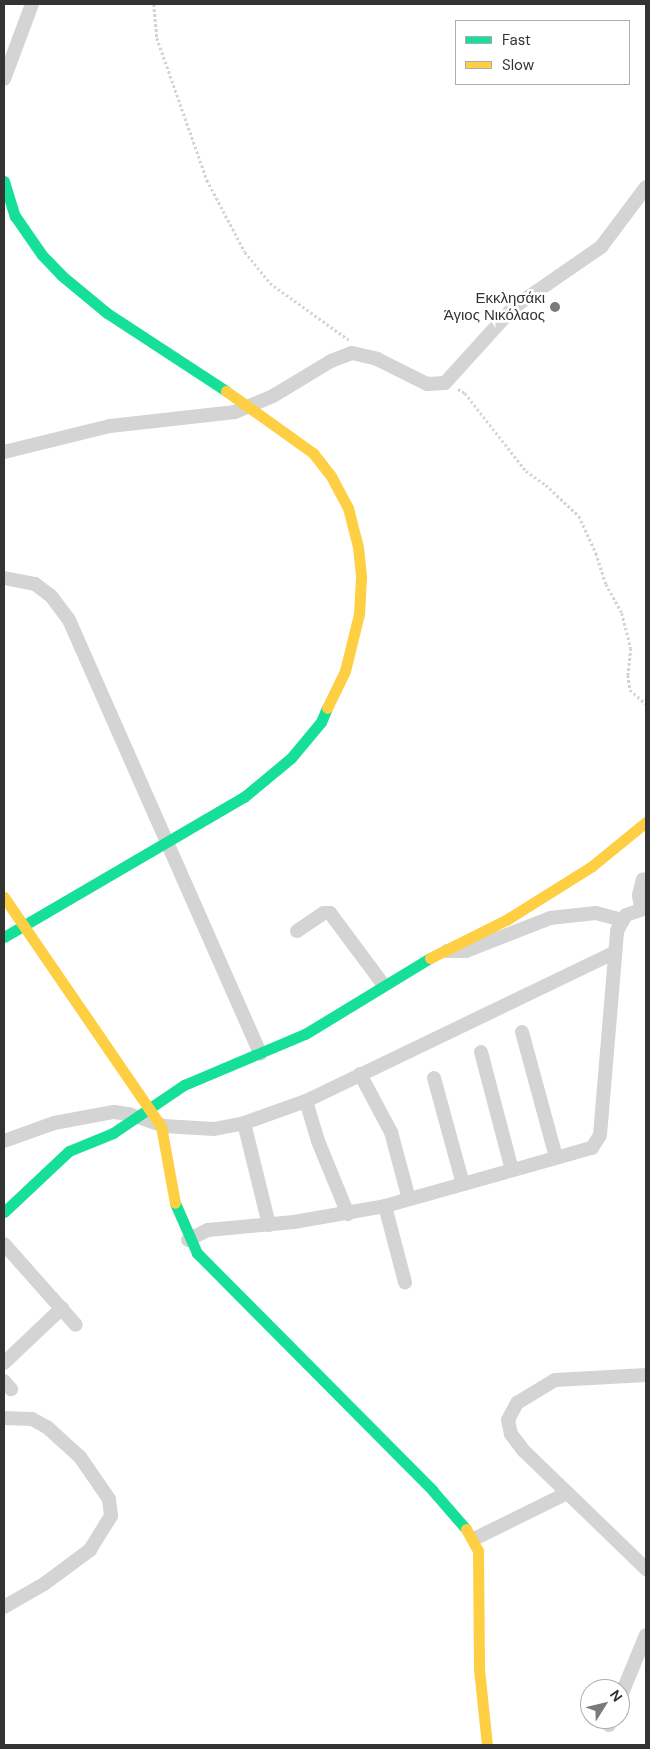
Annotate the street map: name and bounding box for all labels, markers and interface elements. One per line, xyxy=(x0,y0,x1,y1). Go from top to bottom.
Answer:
legend xyxy=(455,20,630,85)
text: Fast xyxy=(502,30,531,50)
text: Slow xyxy=(502,55,534,75)
place label: Εκκλησάκι Άγιος Νικόλαος xyxy=(444,289,545,324)
marker: Εκκλησάκι Άγιος Νικόλαος xyxy=(549,301,561,313)
north arrow xyxy=(580,1679,630,1729)
text: N xyxy=(606,1686,627,1705)

